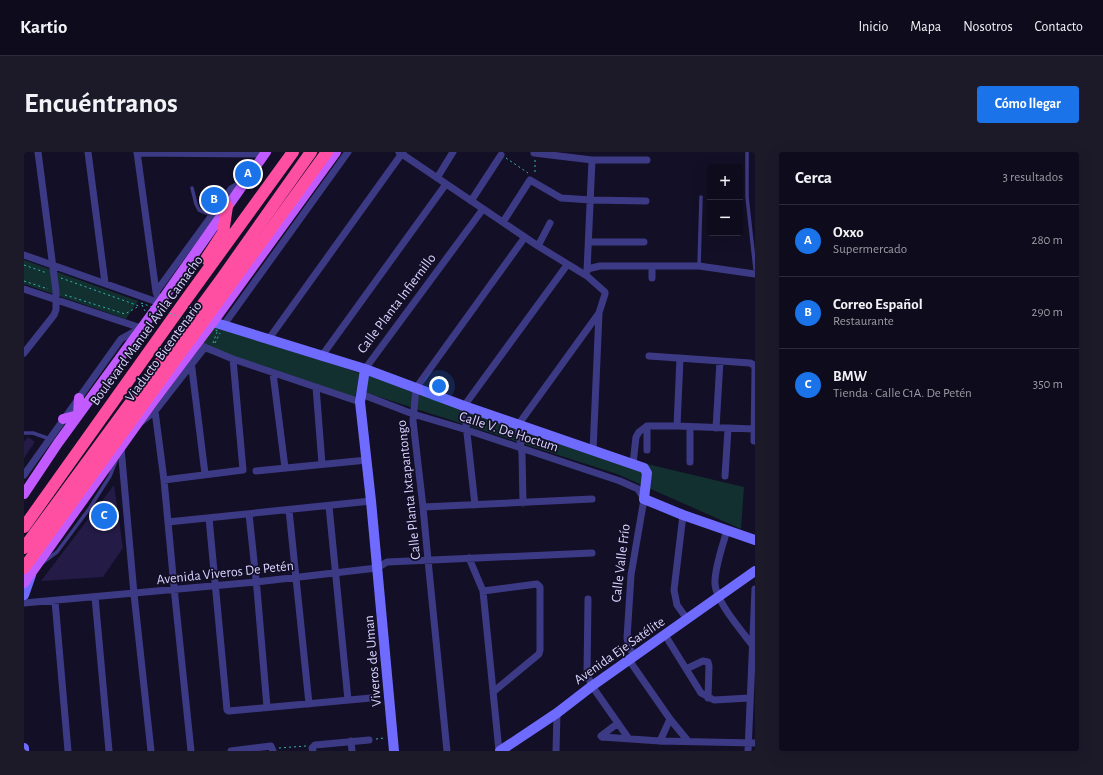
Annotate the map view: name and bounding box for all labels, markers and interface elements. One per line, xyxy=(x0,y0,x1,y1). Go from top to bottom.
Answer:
text: Kartio xyxy=(20,18,67,37)
text: Inicio xyxy=(858,20,888,34)
text: Mapa xyxy=(910,20,941,34)
text: Nosotros xyxy=(963,20,1013,34)
text: Contacto xyxy=(1035,20,1083,34)
button: Cómo llegar xyxy=(977,86,1079,123)
text: Encuéntranos xyxy=(24,90,178,118)
pin: A xyxy=(235,159,261,189)
map controls xyxy=(707,164,743,236)
button: + xyxy=(707,164,743,200)
text: Cerca xyxy=(795,169,832,186)
text: 3 resultados xyxy=(1003,171,1063,184)
pin: B xyxy=(201,185,227,215)
button: − xyxy=(707,200,743,236)
text: Oxxo xyxy=(833,225,864,240)
text: A xyxy=(804,234,812,247)
text: 280 m xyxy=(1032,234,1063,247)
text: Supermercado xyxy=(833,243,907,256)
street label: Boulevard Manuel Ávila Camacho xyxy=(85,251,206,408)
street label: Calle Planta Infiernillo xyxy=(355,251,439,356)
text: Correo Español xyxy=(833,297,923,312)
street label: Viaducto Bicentenario xyxy=(123,299,205,404)
text: B xyxy=(804,306,812,319)
text: 290 m xyxy=(1032,306,1063,319)
text: Restaurante xyxy=(833,315,894,328)
text: BMW xyxy=(833,369,867,384)
your location xyxy=(429,376,449,396)
text: C xyxy=(805,378,811,391)
text: 350 m xyxy=(1033,378,1063,391)
text: Tienda · Calle C1A. De Petén xyxy=(833,387,972,400)
street label: Calle V. De Hoctum xyxy=(457,409,560,455)
street label: Calle Planta Ixtapantongo xyxy=(395,419,423,560)
pin: C xyxy=(91,501,117,531)
street label: Calle Valle Frío xyxy=(609,523,633,603)
street label: Avenida Viveros De Petén xyxy=(156,559,294,587)
street label: Avenida Eje Satélite xyxy=(572,614,667,687)
street label: Viveros de Uman xyxy=(362,615,384,707)

